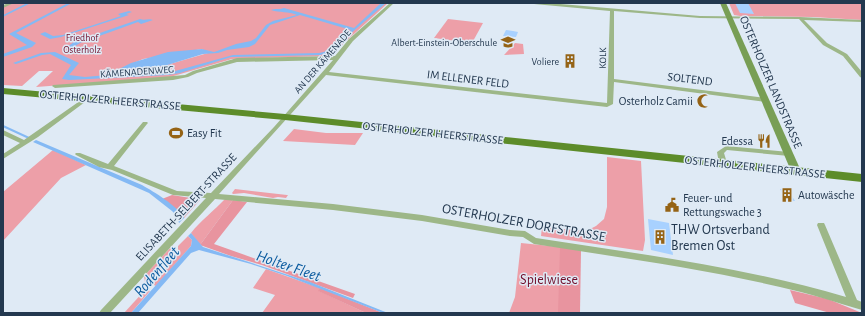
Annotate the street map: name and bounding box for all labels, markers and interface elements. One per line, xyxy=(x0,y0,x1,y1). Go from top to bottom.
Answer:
street label: OSTERHOLZER LANDSTRASSE xyxy=(738,14,804,150)
street label: AN DER KÄMENADE xyxy=(292,27,353,95)
park label: Friedhof Osterholz xyxy=(63,33,101,55)
school or university icon: Albert-Einstein-Oberschule xyxy=(500,34,516,50)
place label: Albert-Einstein-Oberschule xyxy=(391,38,497,48)
street label: KOLK xyxy=(598,47,608,69)
building icon: Voliere xyxy=(562,53,578,69)
place label: Voliere xyxy=(532,57,559,67)
street label: KÄMENADENWEG xyxy=(100,63,174,80)
street label: IM ELLENER FELD xyxy=(426,68,510,90)
street label: SOLTEND xyxy=(667,70,713,88)
street label: OSTERHOLZER HEERSTRASSE xyxy=(39,88,181,112)
mosque icon: Osterholz Camii xyxy=(696,93,712,109)
place label: Osterholz Camii xyxy=(619,95,693,107)
street label: OSTERHOLZER HEERSTRASSE xyxy=(362,120,504,146)
sports icon: Easy Fit xyxy=(168,125,184,141)
place label: Easy Fit xyxy=(187,127,222,140)
restaurant icon: Edessa xyxy=(756,133,772,149)
place label: Edessa xyxy=(721,135,753,147)
street label: ELISABETH-SELBERT-STRASSE xyxy=(133,151,239,263)
street label: OSTERHOLZER HEERSTRASSE xyxy=(684,154,826,180)
building icon: Autowäsche xyxy=(779,187,795,203)
place label: Autowäsche xyxy=(798,189,854,201)
place label: Feuer- und Rettungswache 3 xyxy=(683,192,762,218)
public building icon: Feuer- und Rettungswache 3 xyxy=(664,197,680,213)
street label: OSTERHOLZER DORFSTRASSE xyxy=(441,202,607,244)
place label: THW Ortsverband Bremen Ost xyxy=(671,223,770,253)
building icon: THW Ortsverband Bremen Ost xyxy=(652,229,668,245)
water label: Rodenfleet xyxy=(131,243,183,300)
water label: Holter Fleet xyxy=(254,247,324,285)
park label: Spielwiese xyxy=(520,273,578,287)

